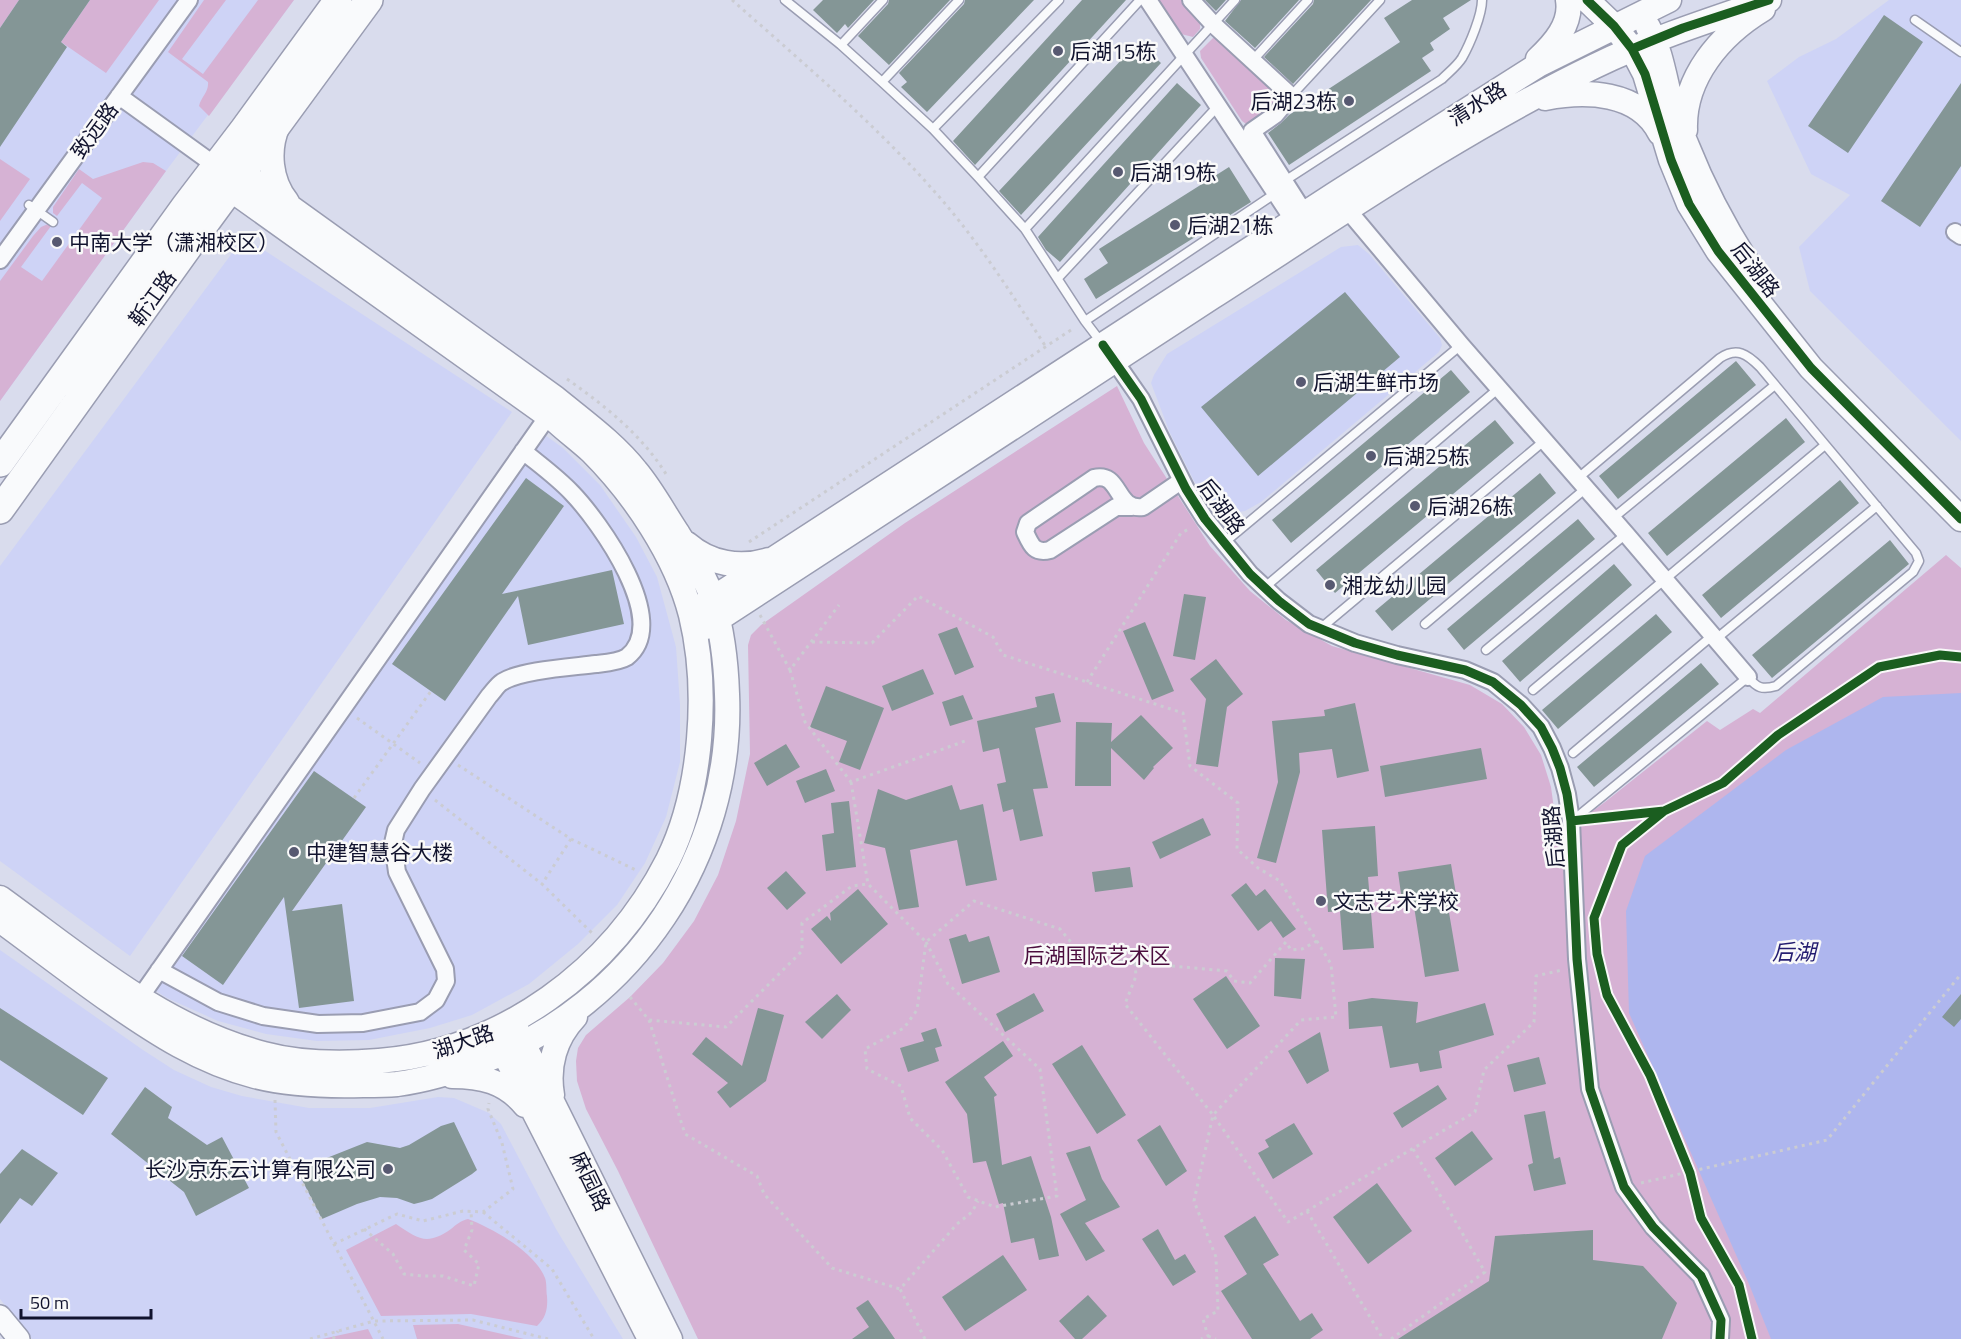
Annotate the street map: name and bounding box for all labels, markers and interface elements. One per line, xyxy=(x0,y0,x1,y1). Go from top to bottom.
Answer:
place label: 后湖15栋 xyxy=(1070,35,1157,67)
marker: 后湖15栋 xyxy=(1051,44,1065,58)
street label: 清水路 xyxy=(1442,73,1512,133)
place label: 后湖23栋 xyxy=(1250,85,1337,117)
marker: 后湖23栋 xyxy=(1342,94,1356,108)
street label: 致远路 xyxy=(63,95,125,165)
place label: 后湖19栋 xyxy=(1130,156,1217,188)
marker: 后湖19栋 xyxy=(1111,165,1125,179)
place label: 后湖21栋 xyxy=(1187,209,1274,241)
marker: 后湖21栋 xyxy=(1168,218,1182,232)
place label: 中南大学（潇湘校区） xyxy=(69,226,279,258)
street label: 后湖路 xyxy=(1724,234,1788,304)
marker: 中南大学（潇湘校区） xyxy=(50,235,64,249)
street label: 靳江路 xyxy=(121,263,183,333)
place label: 后湖生鲜市场 xyxy=(1313,366,1439,398)
marker: 后湖生鲜市场 xyxy=(1294,375,1308,389)
place label: 后湖25栋 xyxy=(1383,440,1470,472)
marker: 后湖25栋 xyxy=(1364,449,1378,463)
street label: 后湖路 xyxy=(1191,471,1253,541)
place label: 后湖26栋 xyxy=(1427,490,1514,522)
marker: 后湖26栋 xyxy=(1408,499,1422,513)
place label: 湘龙幼儿园 xyxy=(1342,569,1447,601)
marker: 湘龙幼儿园 xyxy=(1323,578,1337,592)
street label: 后湖路 xyxy=(1534,804,1572,870)
place label: 中建智慧谷大楼 xyxy=(306,836,453,868)
marker: 中建智慧谷大楼 xyxy=(287,845,301,859)
place label: 文志艺术学校 xyxy=(1333,885,1459,917)
marker: 文志艺术学校 xyxy=(1314,894,1328,908)
water label: 后湖 xyxy=(1772,935,1819,969)
park label: 后湖国际艺术区 xyxy=(1024,939,1171,971)
street label: 湖大路 xyxy=(428,1016,498,1066)
street label: 麻园路 xyxy=(563,1146,619,1216)
place label: 长沙京东云计算有限公司 xyxy=(145,1153,376,1185)
marker: 长沙京东云计算有限公司 xyxy=(381,1162,395,1176)
scale bar xyxy=(21,1282,152,1320)
text: 50 m xyxy=(30,1289,69,1316)

